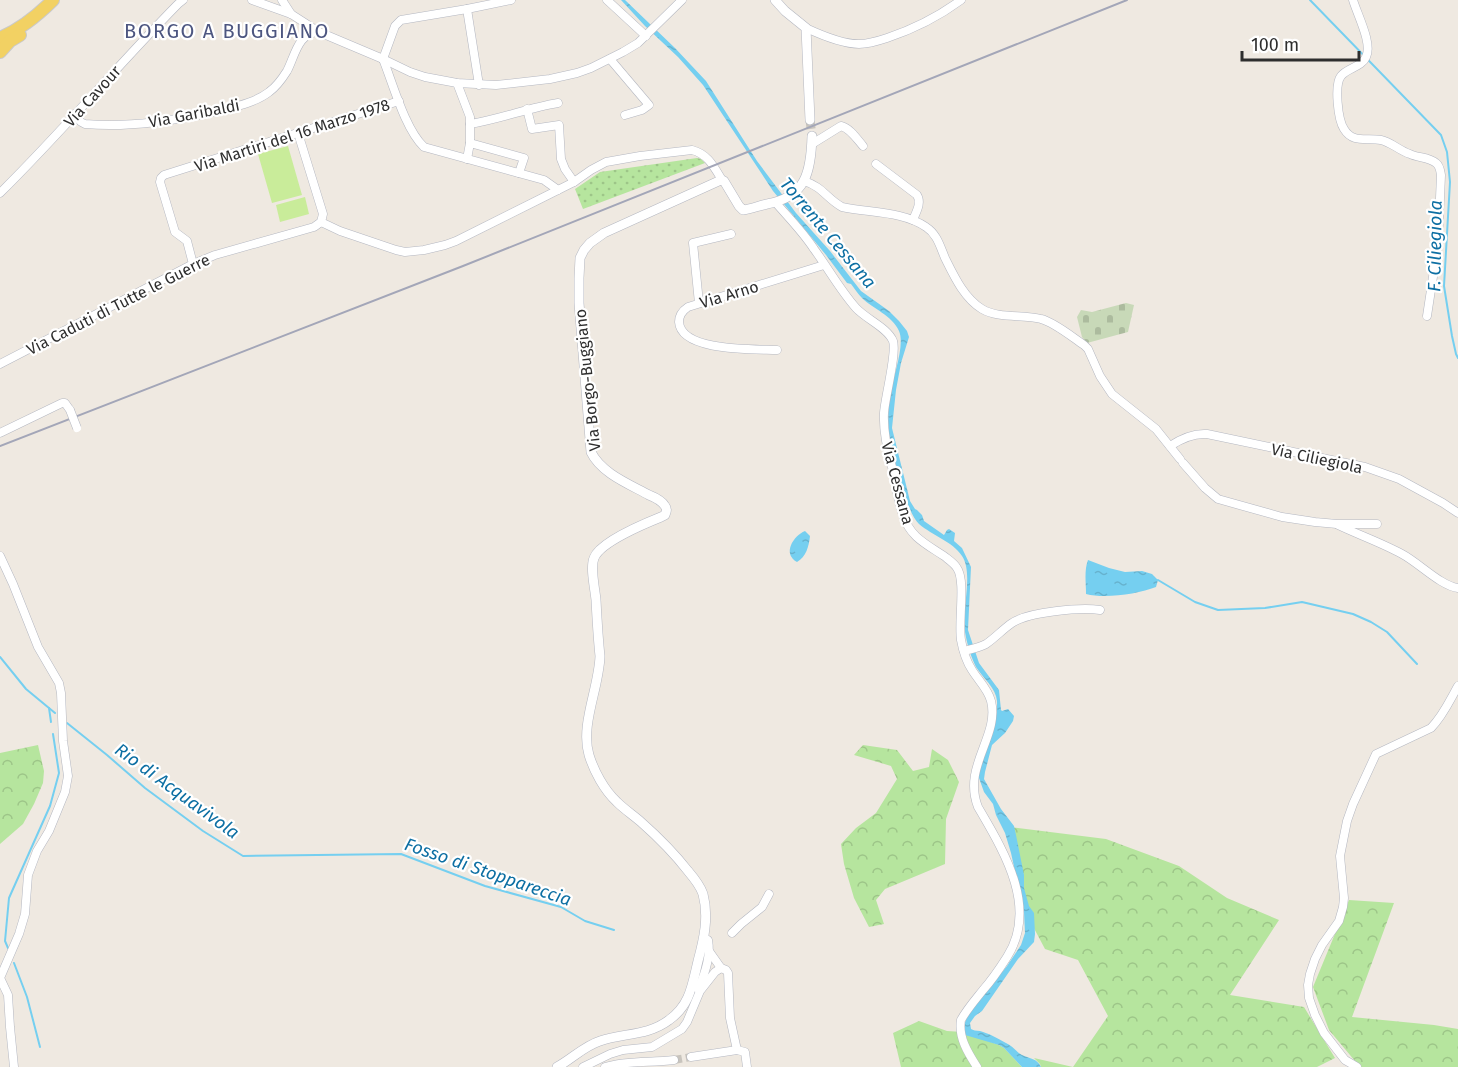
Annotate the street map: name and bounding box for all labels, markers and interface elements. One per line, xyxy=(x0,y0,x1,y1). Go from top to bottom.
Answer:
district label: BORGO A BUGGIANO xyxy=(124,19,330,43)
scale bar xyxy=(1242,24,1359,62)
text: 100 m xyxy=(1251,34,1299,56)
street label: Via Cavour xyxy=(60,61,125,131)
street label: Via Garibaldi xyxy=(147,95,241,132)
street label: Via Martiri del 16 Marzo 1978 xyxy=(192,95,392,176)
water label: Torrente Cessana xyxy=(775,173,881,293)
water label: F. Ciliegiola xyxy=(1423,200,1447,292)
street label: Via Caduti di Tutte le Guerre xyxy=(23,250,213,359)
street label: Via Arno xyxy=(697,277,761,312)
street label: Via Borgo-Buggiano xyxy=(571,308,604,452)
street label: Via Cessana xyxy=(877,440,918,527)
street label: Via Ciliegiola xyxy=(1269,440,1364,477)
water label: Rio di Acquavivola xyxy=(110,738,244,844)
water label: Fosso di Stoppareccia xyxy=(402,833,574,911)

